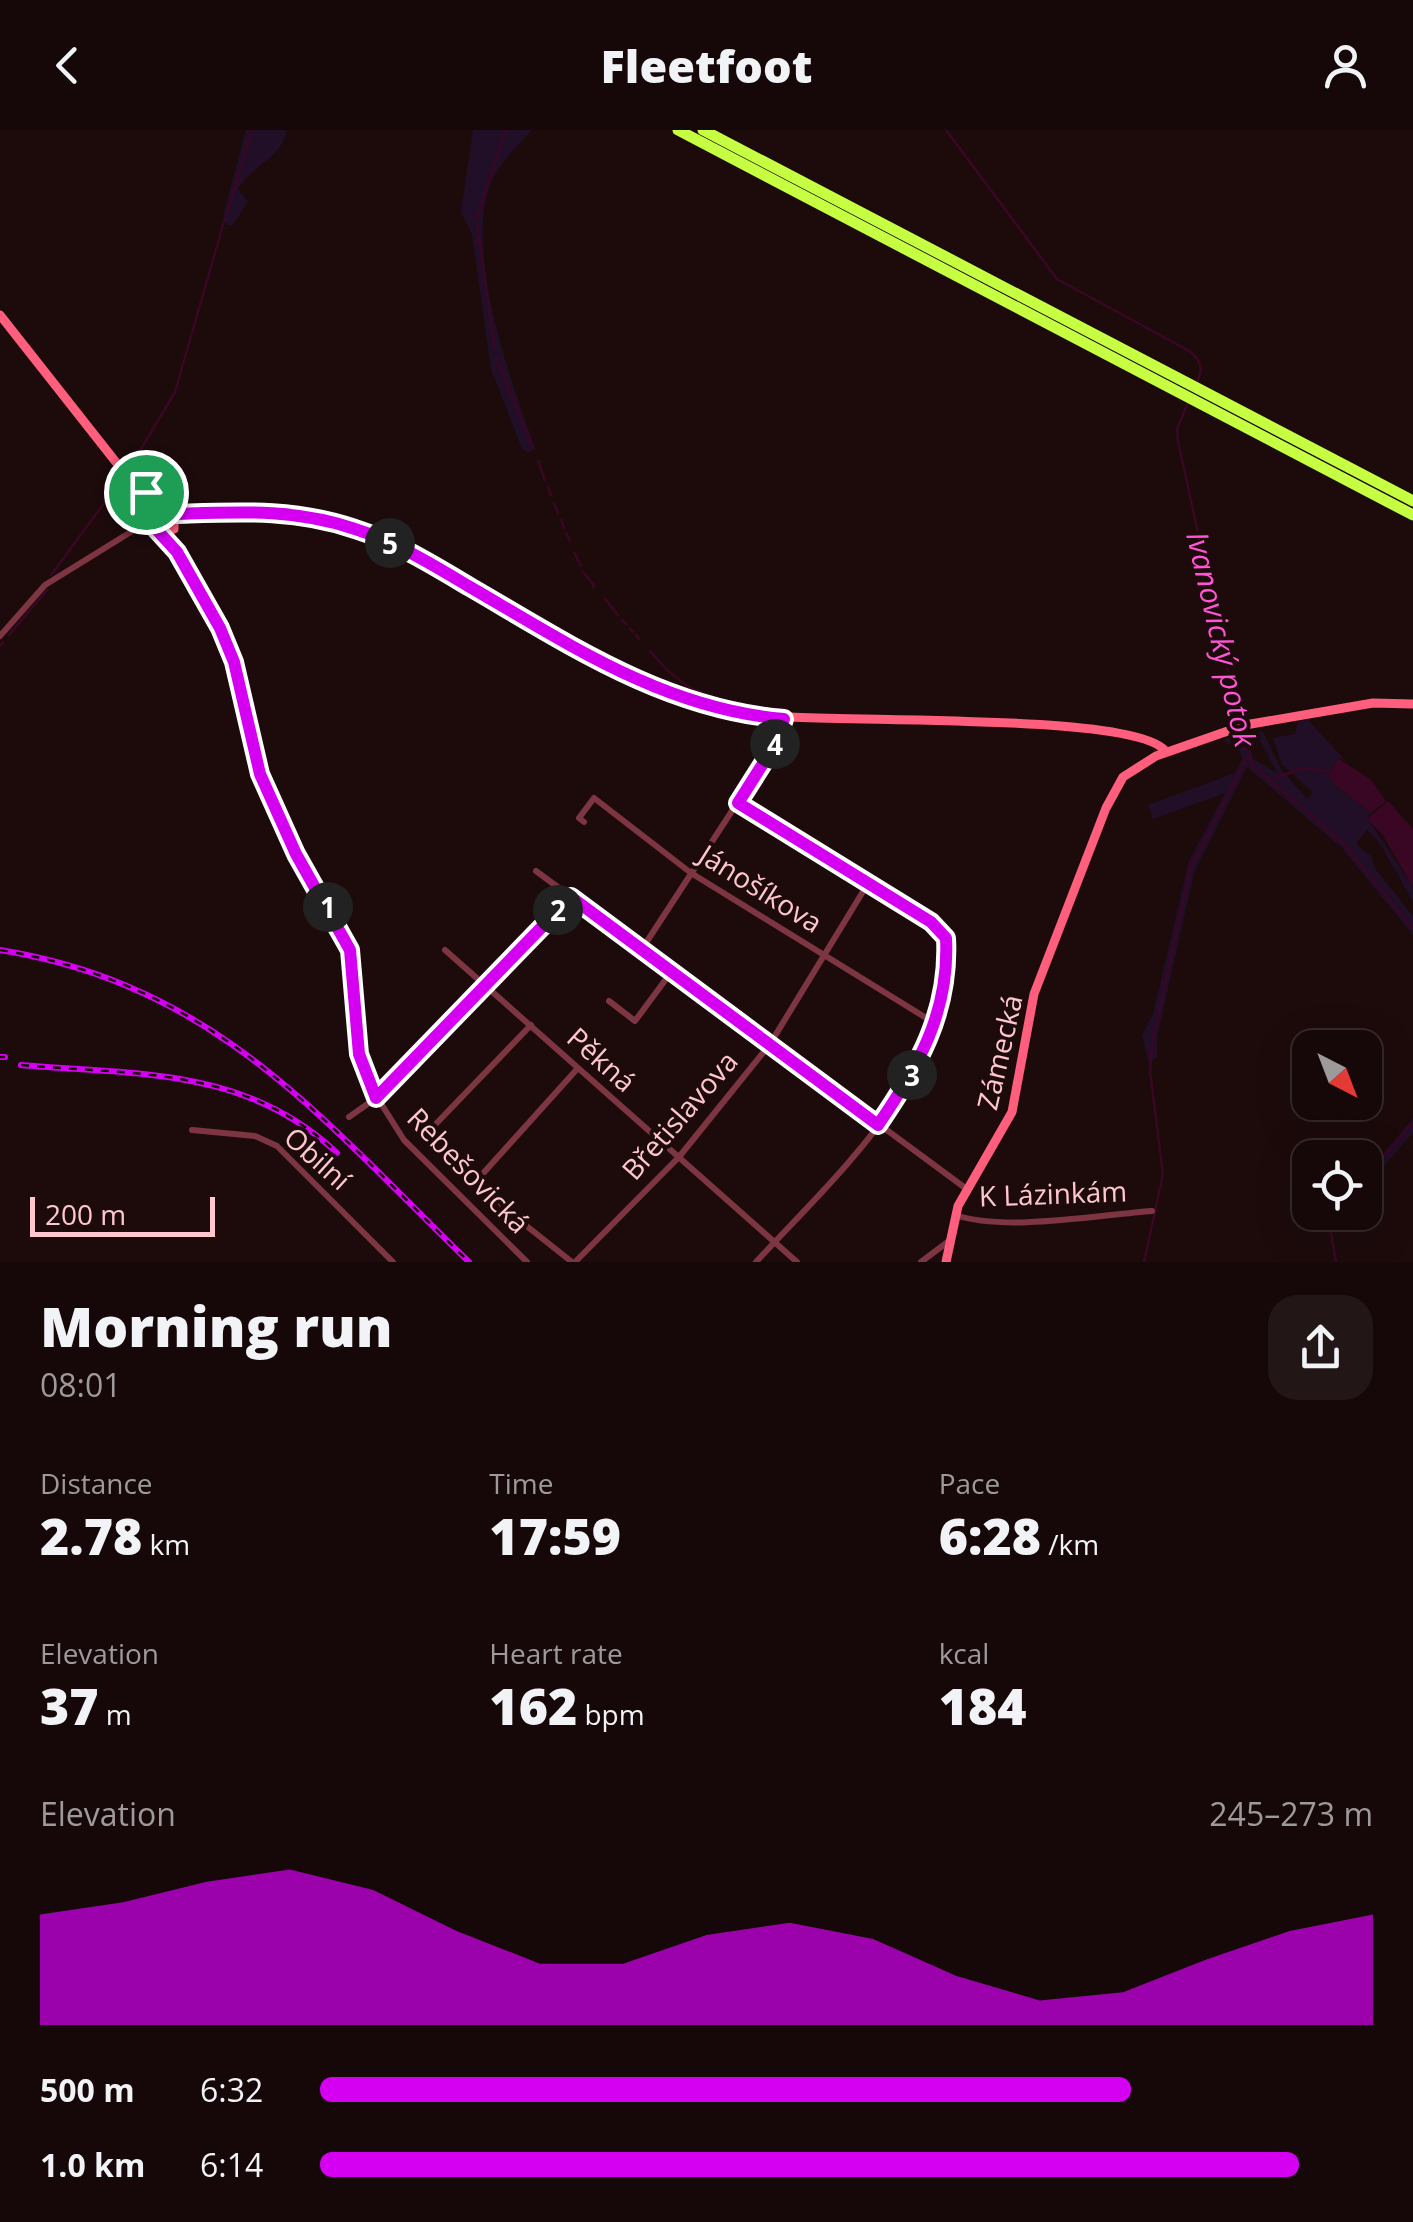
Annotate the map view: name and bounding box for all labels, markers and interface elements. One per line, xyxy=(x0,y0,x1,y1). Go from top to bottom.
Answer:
text: Fleetfoot xyxy=(601,35,812,96)
icon: back xyxy=(40,38,95,93)
icon: person xyxy=(1318,38,1373,93)
pin xyxy=(104,450,189,535)
icon: arrive xyxy=(119,465,174,520)
pin: 5 xyxy=(365,518,415,568)
text: 5 xyxy=(382,524,398,562)
water label: Ivanovický potok xyxy=(1177,527,1267,752)
pin: 4 xyxy=(750,719,800,769)
text: 4 xyxy=(767,725,783,763)
street label: Jánošíkova xyxy=(690,834,830,941)
pin: 1 xyxy=(303,882,353,932)
pin: 2 xyxy=(533,885,583,935)
text: 1 xyxy=(320,888,336,926)
text: 2 xyxy=(550,891,566,929)
street label: Zámecká xyxy=(967,991,1031,1113)
street label: Pěkná xyxy=(560,1018,644,1100)
north arrow xyxy=(1292,1030,1382,1120)
map controls xyxy=(1292,1030,1382,1230)
street label: Břetislavova xyxy=(613,1043,745,1187)
pin: 3 xyxy=(887,1050,937,1100)
text: 3 xyxy=(904,1056,920,1094)
street label: Rebešovická xyxy=(399,1099,539,1241)
street label: Obilní xyxy=(277,1118,360,1199)
button: locate xyxy=(1292,1140,1382,1230)
street label: K Lázinkám xyxy=(978,1171,1128,1215)
scale bar xyxy=(30,1192,215,1236)
text: 200 m xyxy=(45,1195,126,1233)
text: Morning run xyxy=(40,1288,393,1363)
button: share xyxy=(1268,1295,1373,1400)
text: 08:01 xyxy=(40,1363,122,1406)
text: Distance xyxy=(40,1464,153,1502)
text: Time xyxy=(489,1464,553,1502)
text: Pace xyxy=(939,1464,1000,1502)
text: 2.78 xyxy=(40,1502,142,1570)
text: 17:59 xyxy=(489,1502,621,1570)
text: 6:28 xyxy=(939,1502,1041,1570)
text: km xyxy=(142,1525,190,1563)
text: /km xyxy=(1041,1525,1099,1563)
text: Elevation xyxy=(40,1634,159,1672)
text: Heart rate xyxy=(489,1634,623,1672)
text: kcal xyxy=(939,1634,989,1672)
text: 37 xyxy=(40,1672,99,1740)
text: 162 xyxy=(489,1672,577,1740)
text: 184 xyxy=(939,1672,1027,1740)
text: m xyxy=(99,1695,132,1733)
text: bpm xyxy=(577,1695,645,1733)
text: Elevation xyxy=(40,1792,176,1835)
text: 245–273 m xyxy=(1209,1792,1373,1835)
text: 500 m xyxy=(40,2068,135,2111)
text: 6:32 xyxy=(200,2068,263,2111)
text: 1.0 km xyxy=(40,2143,145,2186)
text: 6:14 xyxy=(200,2143,263,2186)

